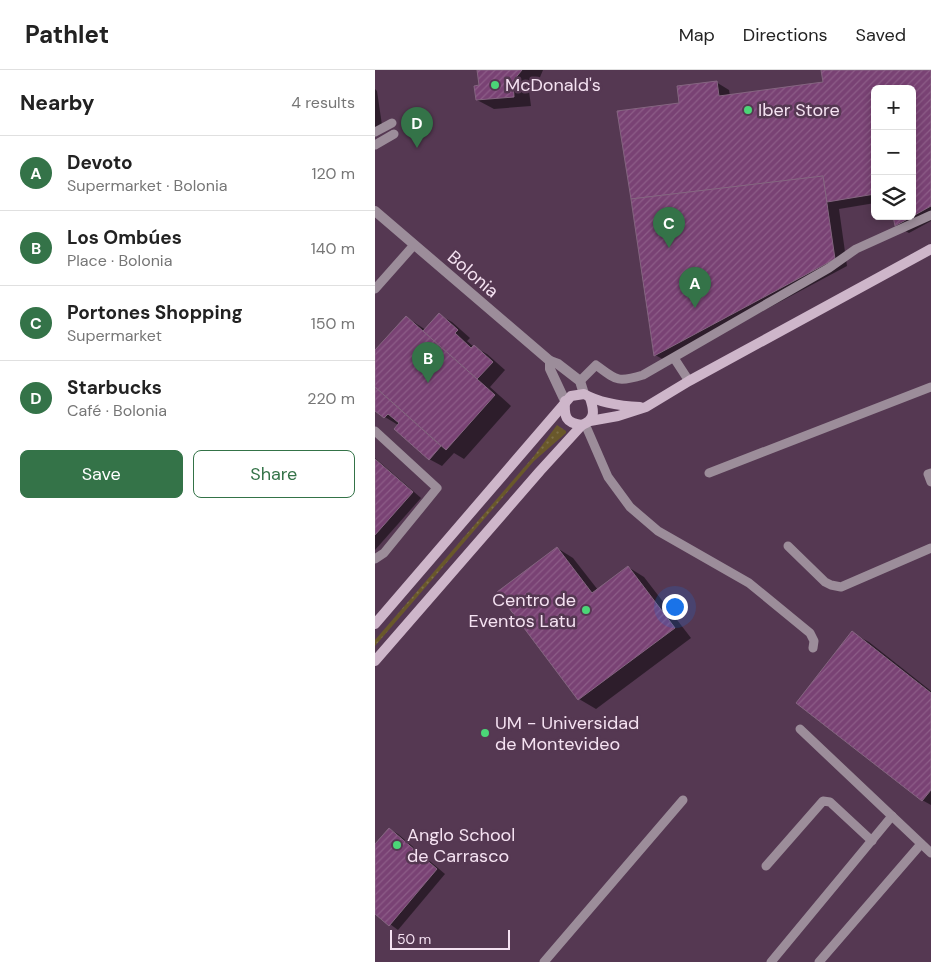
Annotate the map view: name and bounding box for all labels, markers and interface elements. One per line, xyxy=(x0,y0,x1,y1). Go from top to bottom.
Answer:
text: Pathlet xyxy=(25,19,109,50)
text: Map xyxy=(679,23,715,47)
text: Directions xyxy=(743,23,828,47)
text: Saved xyxy=(856,23,906,47)
place label: McDonald's xyxy=(505,73,601,97)
marker: McDonald's xyxy=(489,79,501,91)
map controls xyxy=(871,85,916,220)
button: + xyxy=(871,85,916,130)
text: Nearby xyxy=(20,89,94,117)
text: 4 results xyxy=(291,92,355,113)
place label: Iber Store xyxy=(758,98,840,122)
marker: Iber Store xyxy=(742,104,754,116)
pin: D xyxy=(401,107,433,148)
button: − xyxy=(871,130,916,175)
text: Devoto xyxy=(67,150,133,175)
text: A xyxy=(30,163,42,184)
text: 120 m xyxy=(311,163,355,184)
text: Supermarket · Bolonia xyxy=(67,175,228,196)
button: layers xyxy=(871,175,916,220)
pin: C xyxy=(653,207,685,248)
text: Los Ombúes xyxy=(67,225,182,250)
text: B xyxy=(31,238,41,259)
text: 140 m xyxy=(311,238,355,259)
street label: Bolonia xyxy=(442,245,504,303)
text: Place · Bolonia xyxy=(67,250,172,271)
pin: A xyxy=(679,267,711,308)
text: Portones Shopping xyxy=(67,300,243,325)
text: C xyxy=(30,313,42,334)
text: 150 m xyxy=(311,313,355,334)
text: Supermarket xyxy=(67,325,162,346)
pin: B xyxy=(412,342,444,383)
text: Starbucks xyxy=(67,375,162,400)
text: D xyxy=(30,388,42,409)
text: 220 m xyxy=(307,388,355,409)
text: Café · Bolonia xyxy=(67,400,167,421)
button: Save xyxy=(20,450,183,498)
button: Share xyxy=(193,450,355,498)
place label: Centro de Eventos Latu xyxy=(469,588,576,633)
your location xyxy=(662,594,688,620)
marker: Centro de Eventos Latu xyxy=(580,604,592,616)
place label: UM - Universidad de Montevideo xyxy=(495,711,639,756)
marker: UM - Universidad de Montevideo xyxy=(479,727,491,739)
place label: Anglo School de Carrasco xyxy=(407,823,515,868)
marker: Anglo School de Carrasco xyxy=(391,839,403,851)
scale bar xyxy=(390,927,510,950)
text: 50 m xyxy=(397,930,431,948)

